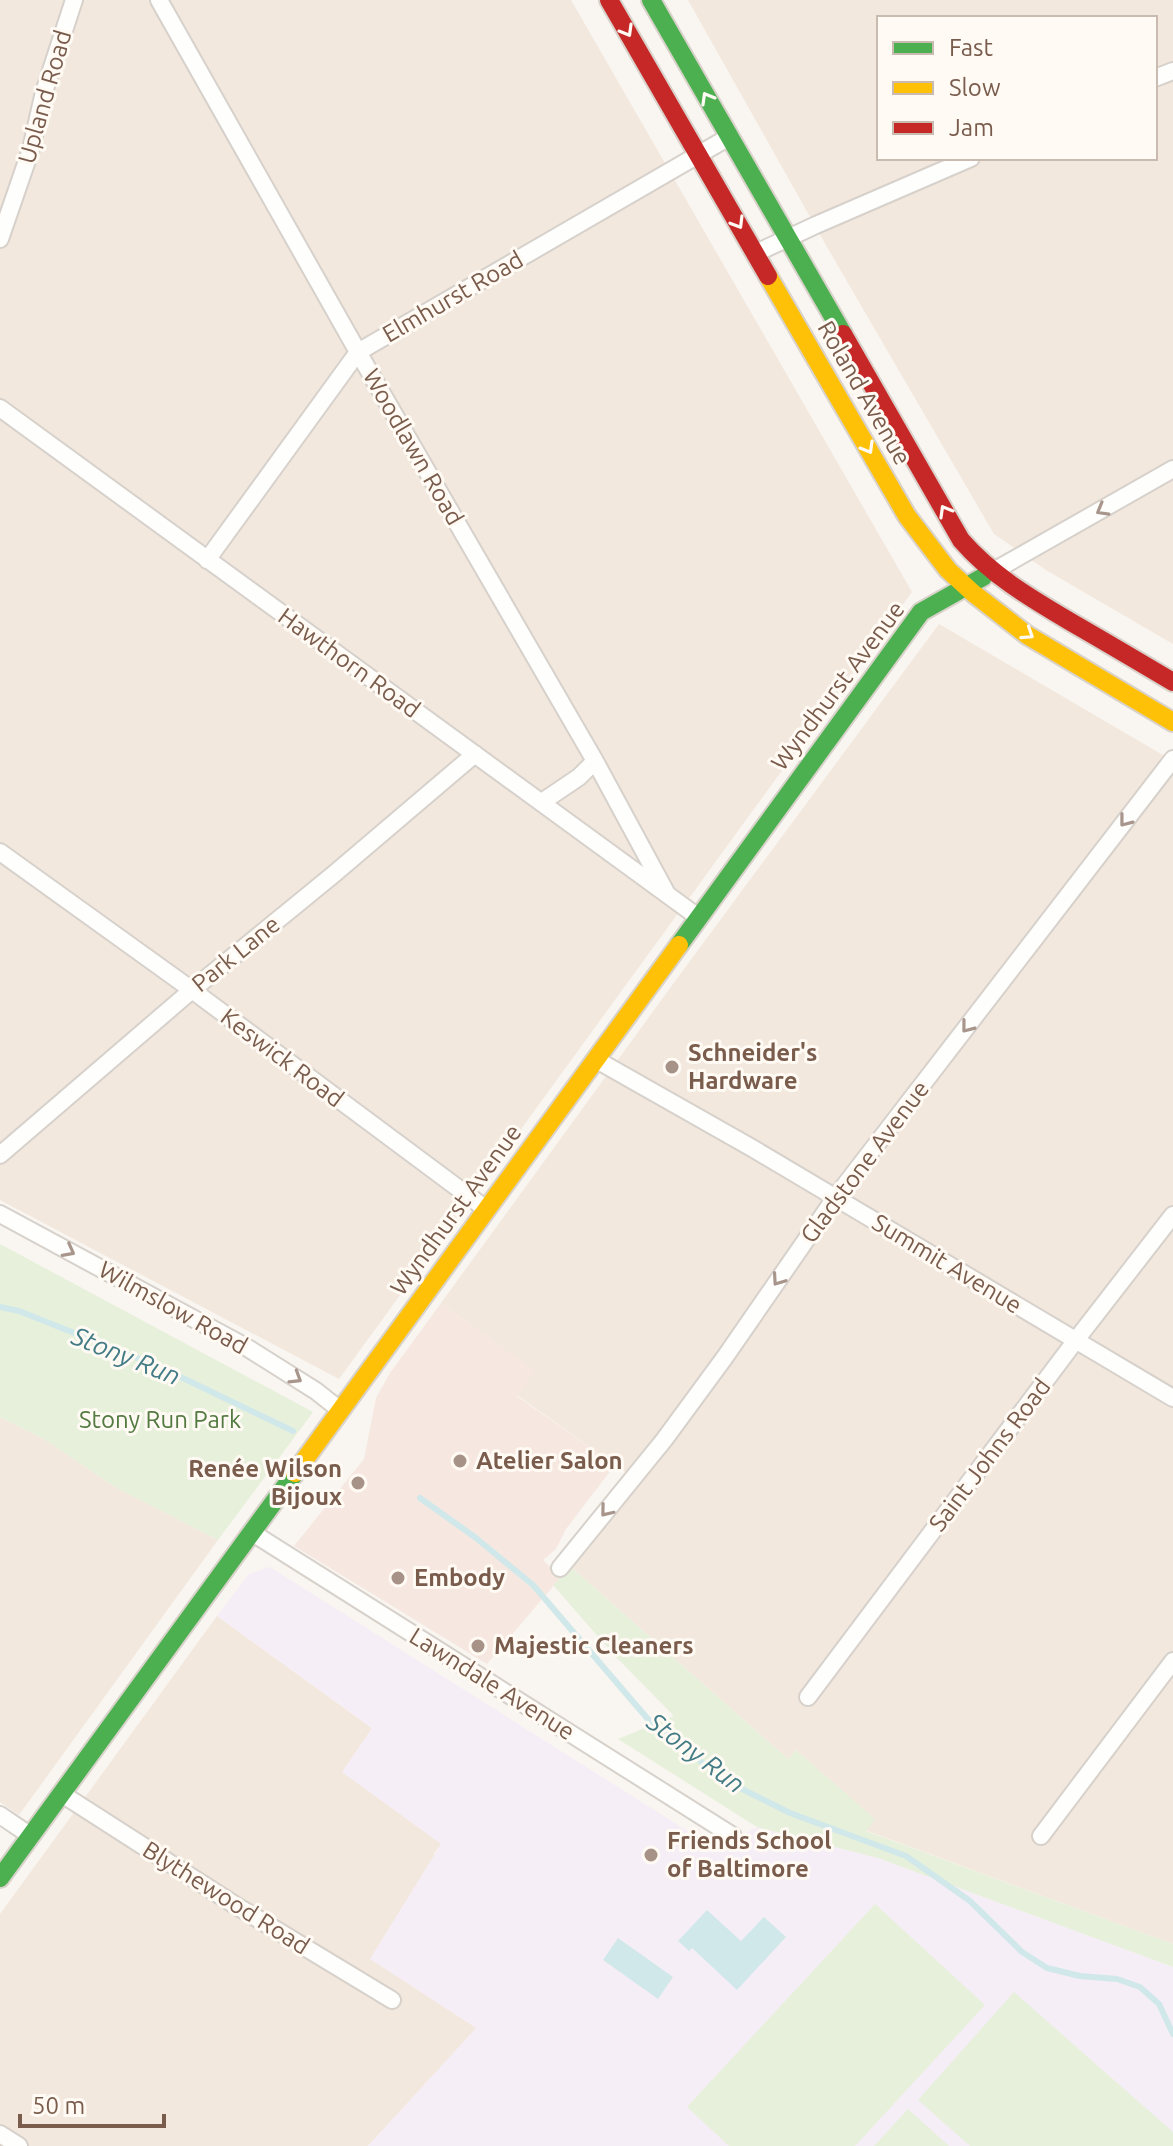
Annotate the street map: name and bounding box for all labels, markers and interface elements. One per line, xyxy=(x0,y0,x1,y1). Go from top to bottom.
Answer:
legend xyxy=(877,16,1157,160)
one-way arrow xyxy=(617,22,633,37)
street label: Upland Road xyxy=(13,27,76,167)
text: Fast xyxy=(949,34,993,61)
text: Slow xyxy=(949,74,1001,101)
one-way arrow xyxy=(701,92,717,107)
text: Jam xyxy=(949,114,994,141)
one-way arrow xyxy=(728,214,744,229)
street label: Elmhurst Road xyxy=(378,245,528,348)
street label: Roland Avenue xyxy=(812,316,917,470)
street label: Woodlawn Road xyxy=(358,364,469,530)
one-way arrow xyxy=(858,439,874,454)
one-way arrow xyxy=(1096,500,1110,515)
one-way arrow xyxy=(939,505,955,520)
street label: Wyndhurst Avenue xyxy=(765,596,910,775)
street label: Hawthorn Road xyxy=(273,602,425,723)
one-way arrow xyxy=(1019,625,1033,640)
one-way arrow xyxy=(1121,812,1135,827)
street label: Park Lane xyxy=(186,910,285,997)
street label: Keswick Road xyxy=(216,1003,349,1112)
one-way arrow xyxy=(962,1018,976,1033)
place label: Schneider's Hardware xyxy=(688,1039,817,1094)
marker: Schneider's Hardware xyxy=(663,1058,681,1076)
street label: Gladstone Avenue xyxy=(795,1075,934,1248)
street label: Wyndhurst Avenue xyxy=(385,1119,527,1300)
street label: Summit Avenue xyxy=(868,1208,1027,1319)
one-way arrow xyxy=(60,1241,74,1257)
street label: Wilmslow Road xyxy=(94,1256,252,1360)
one-way arrow xyxy=(773,1272,788,1286)
water label: Stony Run xyxy=(67,1320,185,1390)
one-way arrow xyxy=(287,1368,302,1383)
street label: Saint Johns Road xyxy=(923,1373,1056,1536)
park label: Stony Run Park xyxy=(79,1406,241,1433)
place label: Atelier Salon xyxy=(476,1447,623,1474)
marker: Atelier Salon xyxy=(451,1452,469,1470)
place label: Renée Wilson Bijoux xyxy=(188,1455,342,1510)
marker: Renée Wilson Bijoux xyxy=(349,1474,367,1492)
one-way arrow xyxy=(601,1502,616,1516)
place label: Embody xyxy=(414,1564,505,1591)
marker: Embody xyxy=(389,1569,407,1587)
street label: Lawndale Avenue xyxy=(405,1622,580,1745)
place label: Majestic Cleaners xyxy=(494,1632,694,1659)
marker: Majestic Cleaners xyxy=(469,1637,487,1655)
water label: Stony Run xyxy=(641,1706,751,1799)
place label: Friends School of Baltimore xyxy=(667,1827,831,1882)
street label: Blythewood Road xyxy=(138,1836,314,1960)
marker: Friends School of Baltimore xyxy=(642,1846,660,1864)
scale bar xyxy=(20,2078,164,2128)
text: 50 m xyxy=(32,2092,85,2119)

